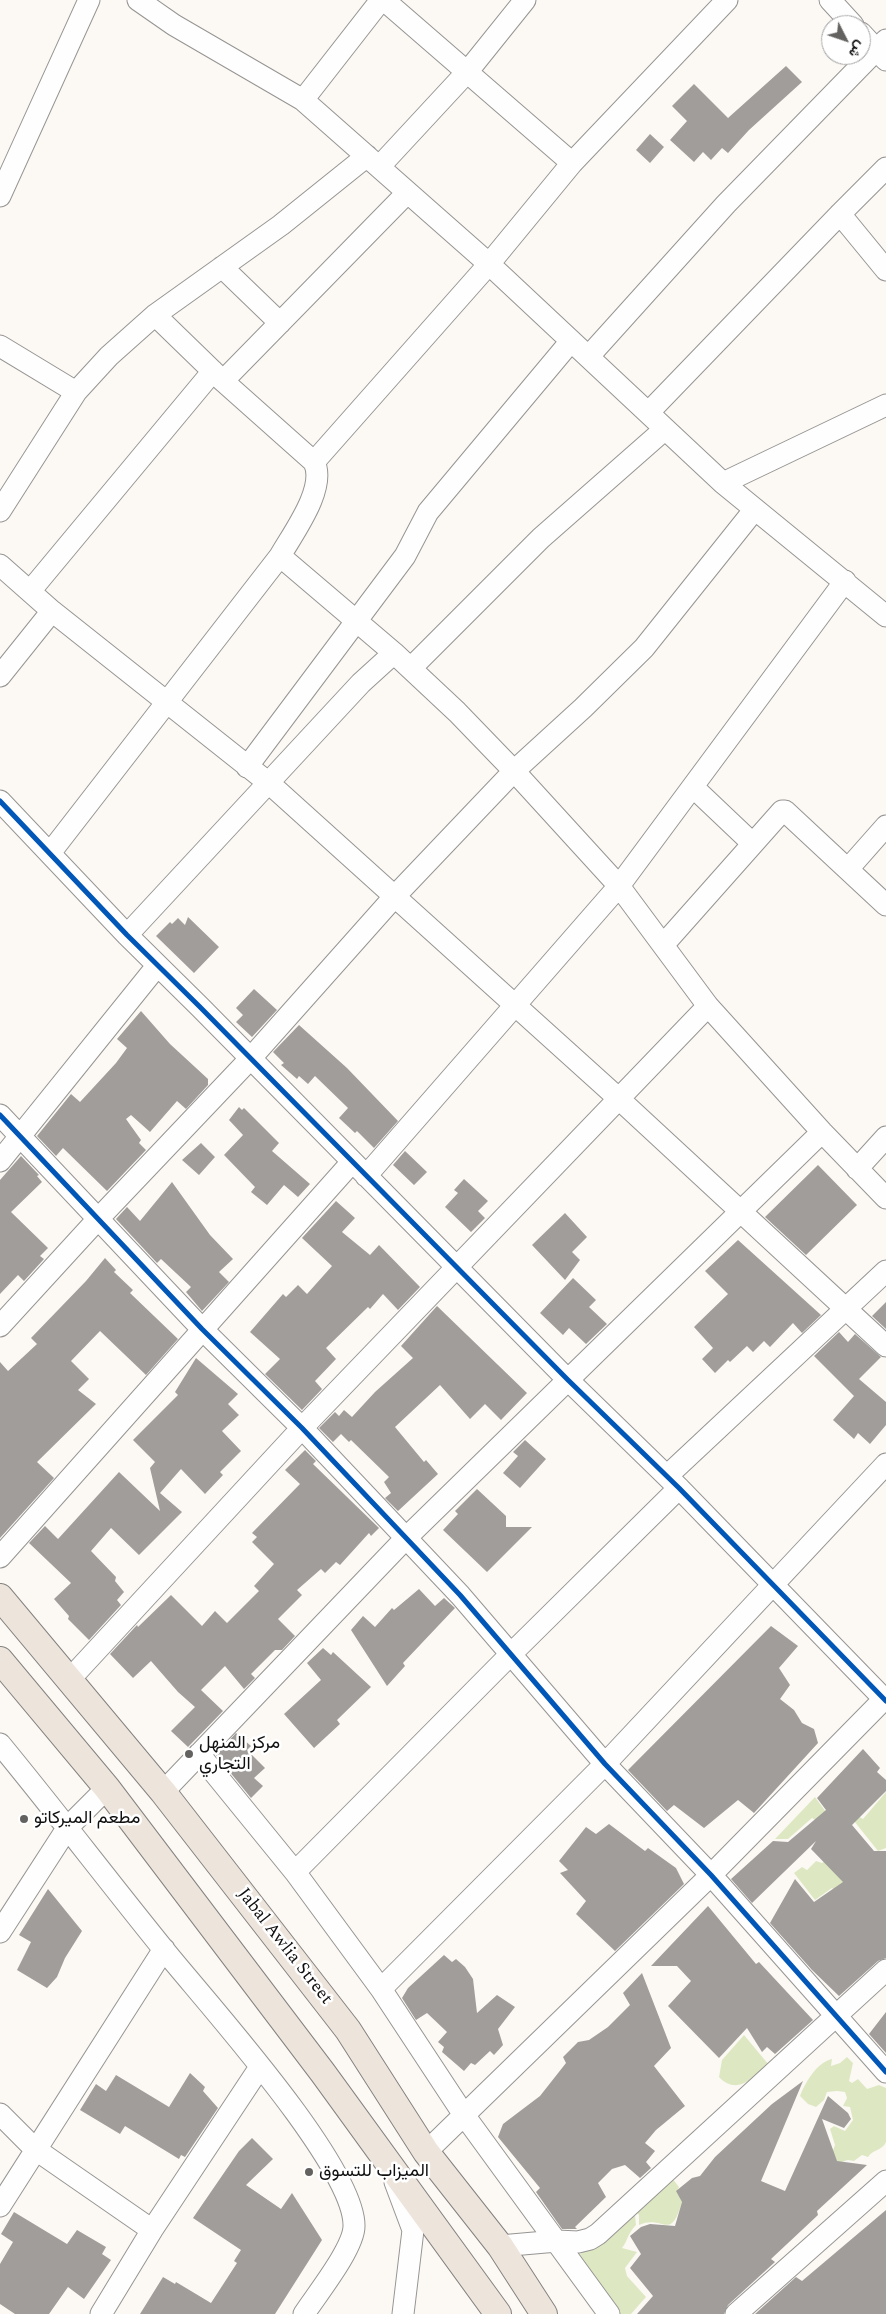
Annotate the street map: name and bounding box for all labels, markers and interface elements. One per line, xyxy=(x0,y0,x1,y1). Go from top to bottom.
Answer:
north arrow xyxy=(821,15,871,65)
text: ش xyxy=(844,36,870,63)
place label: مركز المنهل التجاري xyxy=(199,1733,280,1776)
marker: مركز المنهل التجاري xyxy=(183,1748,195,1760)
place label: مطعم الميركاتو xyxy=(34,1808,140,1830)
marker: مطعم الميركاتو xyxy=(18,1813,30,1825)
street label: Jabal Awlia Street xyxy=(232,1885,336,2009)
place label: الميزاب للتسوق xyxy=(319,2161,429,2183)
marker: الميزاب للتسوق xyxy=(303,2166,315,2178)

